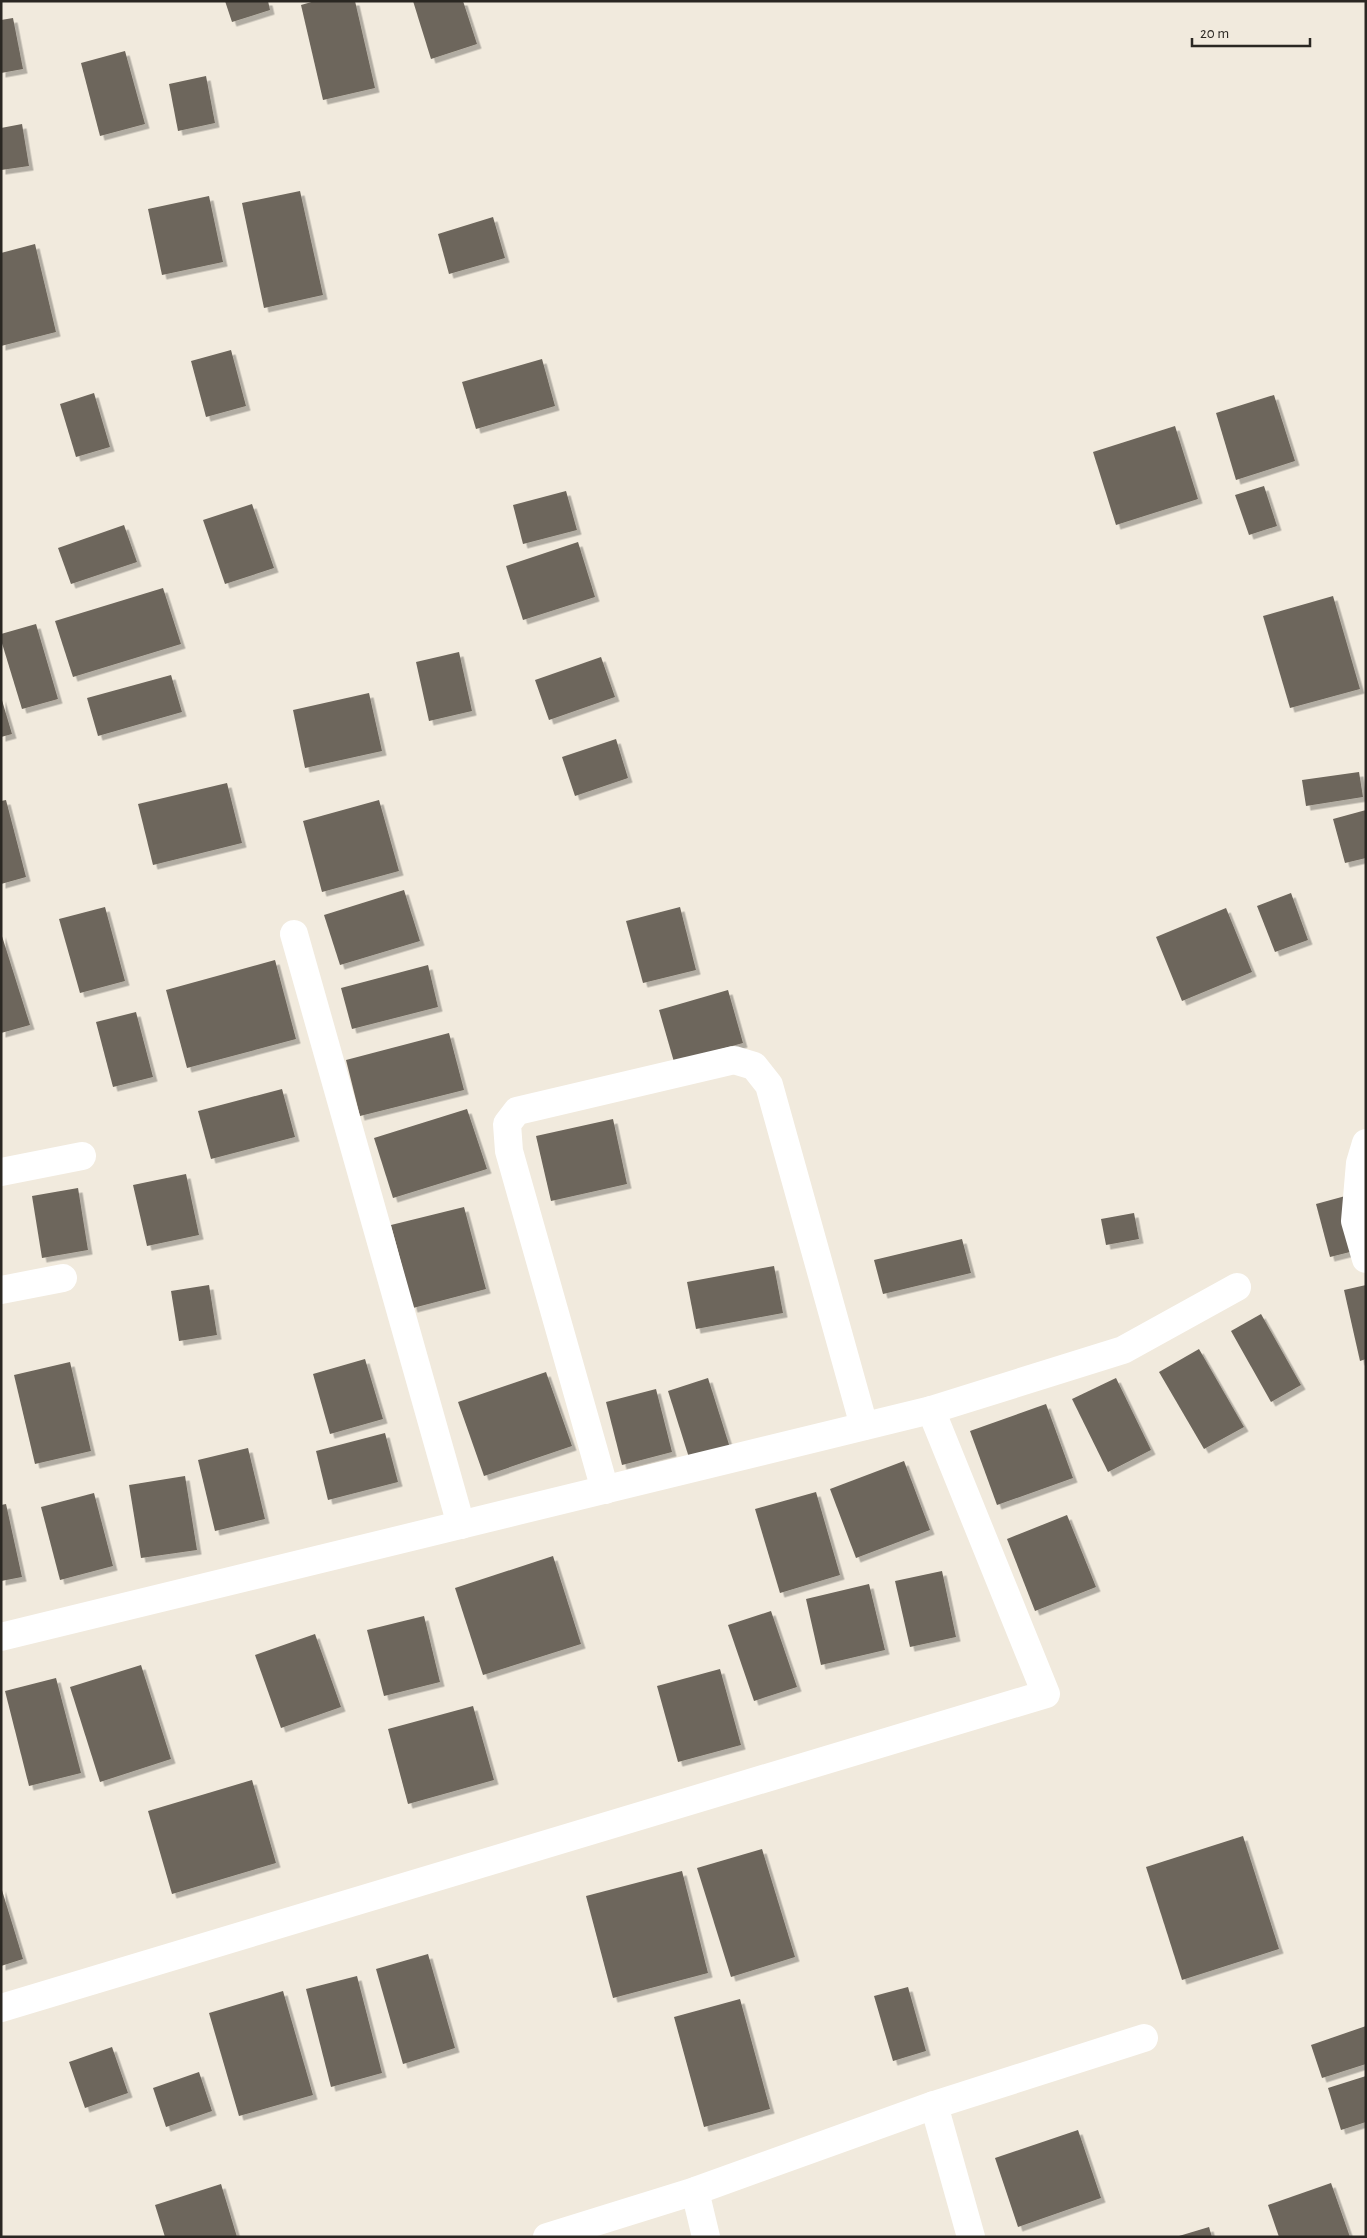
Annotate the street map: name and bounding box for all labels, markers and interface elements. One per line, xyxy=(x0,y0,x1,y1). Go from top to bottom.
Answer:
scale bar xyxy=(1192,15,1310,47)
text: 20 m xyxy=(1200,26,1229,41)

